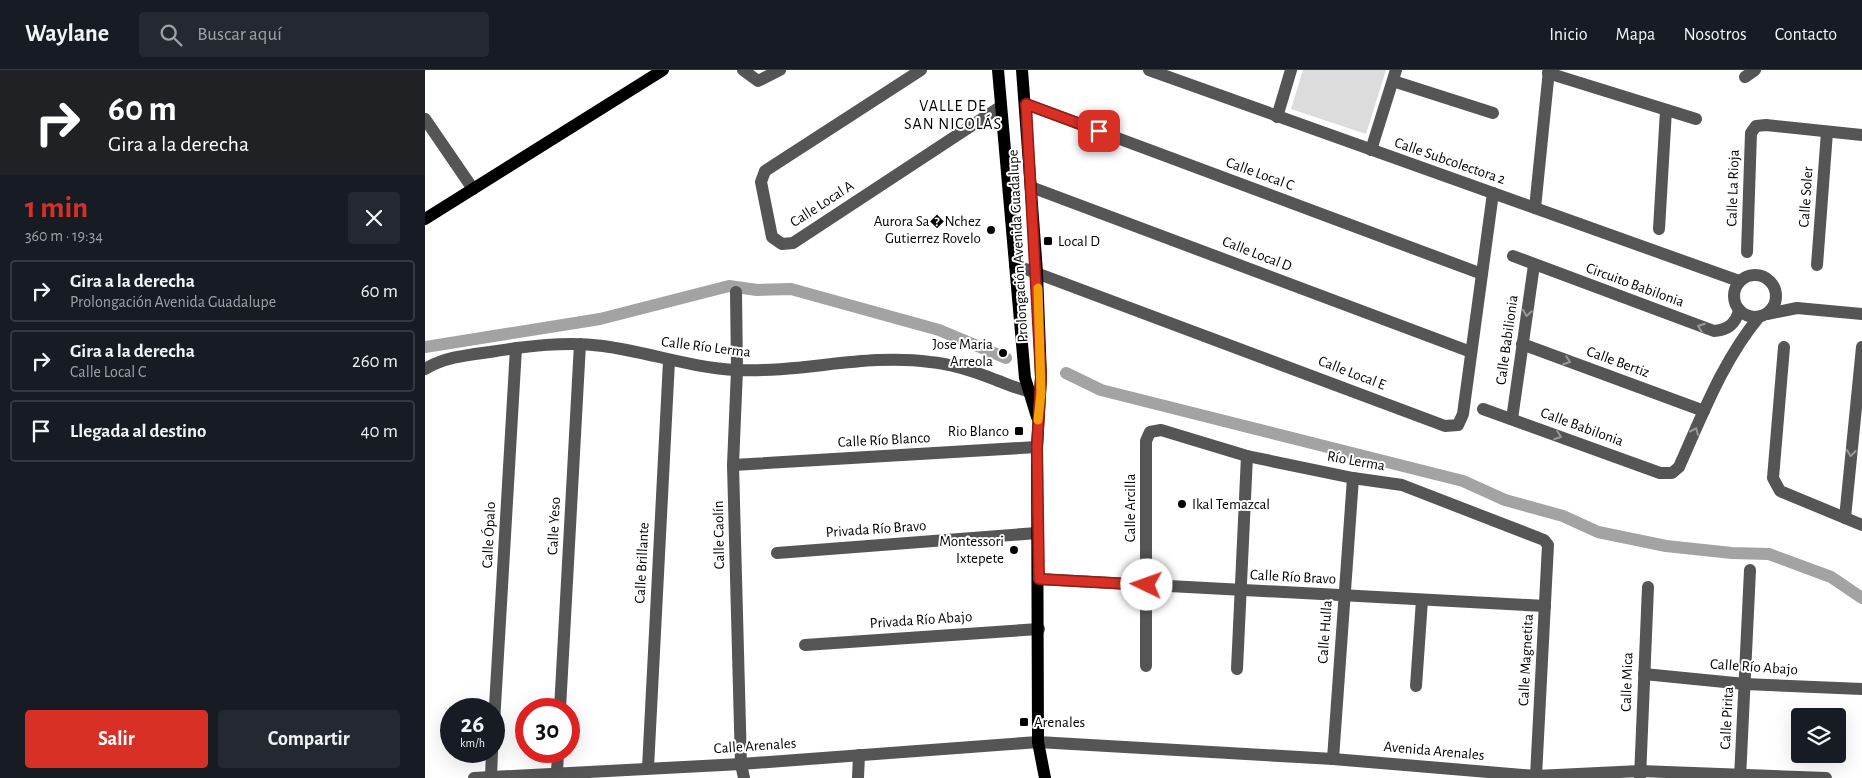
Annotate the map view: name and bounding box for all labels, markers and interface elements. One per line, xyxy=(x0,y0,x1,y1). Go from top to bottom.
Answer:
search box xyxy=(139,12,489,57)
icon: search xyxy=(157,21,185,49)
text: Waylane xyxy=(25,22,109,46)
text: Buscar aquí xyxy=(197,25,282,44)
text: Inicio xyxy=(1549,26,1588,44)
text: Mapa xyxy=(1616,26,1655,44)
text: Nosotros xyxy=(1683,26,1747,44)
text: Contacto xyxy=(1775,26,1837,44)
icon: right xyxy=(25,90,90,155)
text: 60 m xyxy=(108,92,177,127)
district label: VALLE DE SAN NICOLÁS xyxy=(904,98,1002,132)
pin xyxy=(1078,110,1120,152)
icon: arrive xyxy=(1085,117,1113,145)
text: Gira a la derecha xyxy=(108,133,249,155)
street label: Calle Subcolectora 2 xyxy=(1393,135,1508,187)
street label: Prolongación Avenida Guadalupe xyxy=(1005,149,1031,343)
street label: Calle La Rioja xyxy=(1724,149,1742,227)
street label: Calle Local C xyxy=(1224,155,1296,193)
street label: Calle Soler xyxy=(1796,166,1816,228)
street label: Calle Local A xyxy=(788,178,857,230)
button: close xyxy=(348,192,400,244)
text: 1 min xyxy=(25,193,88,223)
place label: Aurora Sa�Nchez Gutierrez Rovelo xyxy=(874,214,981,246)
marker: Aurora Sa�Nchez Gutierrez Rovelo xyxy=(985,224,997,236)
text: 360 m · 19:34 xyxy=(25,228,103,244)
place label: Local D xyxy=(1058,234,1100,249)
street label: Calle Local D xyxy=(1220,234,1294,274)
marker: Local D xyxy=(1042,235,1054,247)
street label: Circuito Babilonia xyxy=(1584,260,1686,310)
text: Gira a la derecha xyxy=(70,272,195,291)
icon: right xyxy=(27,277,55,305)
text: 60 m xyxy=(361,282,398,301)
text: Prolongación Avenida Guadalupe xyxy=(70,294,276,310)
street label: Calle Babilionia xyxy=(1493,294,1521,386)
one-way arrow xyxy=(1522,309,1532,317)
one-way arrow xyxy=(1698,323,1706,333)
street label: Calle Río Lerma xyxy=(660,334,752,360)
place label: Jose Maria Arreola xyxy=(932,337,993,369)
text: Gira a la derecha xyxy=(70,342,195,361)
street label: Calle Bertiz xyxy=(1585,344,1651,380)
icon: right xyxy=(27,347,55,375)
marker: Jose Maria Arreola xyxy=(997,347,1009,359)
text: 260 m xyxy=(352,352,398,371)
street label: Calle Local E xyxy=(1316,353,1388,393)
one-way arrow xyxy=(1563,355,1571,365)
text: Calle Local C xyxy=(70,364,146,380)
street label: Calle Babilonia xyxy=(1539,405,1626,449)
icon: arrive xyxy=(27,417,55,445)
text: Llegada al destino xyxy=(70,422,207,441)
text: 40 m xyxy=(360,422,398,441)
place label: Rio Blanco xyxy=(948,424,1009,439)
marker: Rio Blanco xyxy=(1013,425,1025,437)
one-way arrow xyxy=(1689,427,1699,436)
street label: Calle Río Blanco xyxy=(837,430,931,450)
one-way arrow xyxy=(1554,430,1562,440)
street label: Río Lerma xyxy=(1326,449,1386,473)
one-way arrow xyxy=(1846,449,1857,457)
street label: Calle Arcilla xyxy=(1123,474,1138,542)
street label: Calle Yeso xyxy=(545,496,563,556)
place label: Ikal Temazcal xyxy=(1192,497,1270,512)
marker: Ikal Temazcal xyxy=(1176,498,1188,510)
street label: Calle Ópalo xyxy=(478,501,498,569)
street label: Calle Caolín xyxy=(711,501,727,569)
street label: Privada Río Bravo xyxy=(825,518,927,540)
street label: Calle Brillante xyxy=(632,522,652,604)
place label: Montessori Ixtepete xyxy=(939,534,1004,566)
marker: Montessori Ixtepete xyxy=(1008,544,1020,556)
position arrow xyxy=(1120,558,1172,610)
street label: Calle Río Bravo xyxy=(1250,567,1336,587)
street label: Calle Hulla xyxy=(1315,600,1335,664)
street label: Privada Río Abajo xyxy=(869,609,973,631)
street label: Calle Magnetita xyxy=(1516,613,1536,706)
street label: Calle Mica xyxy=(1618,652,1636,712)
street label: Calle Río Abajo xyxy=(1710,656,1798,678)
street label: Calle Pirita xyxy=(1718,686,1736,750)
speed limit sign: 30 xyxy=(515,698,580,763)
map controls xyxy=(1791,708,1846,763)
button: layers xyxy=(1791,708,1846,763)
button: Salir xyxy=(25,710,208,768)
button: Compartir xyxy=(218,710,400,768)
text: 26 xyxy=(461,712,484,737)
place label: Arenales xyxy=(1034,715,1085,730)
marker: Arenales xyxy=(1018,716,1030,728)
street label: Calle Arenales xyxy=(713,736,797,756)
text: km/h xyxy=(460,737,485,749)
street label: Avenida Arenales xyxy=(1383,739,1485,763)

